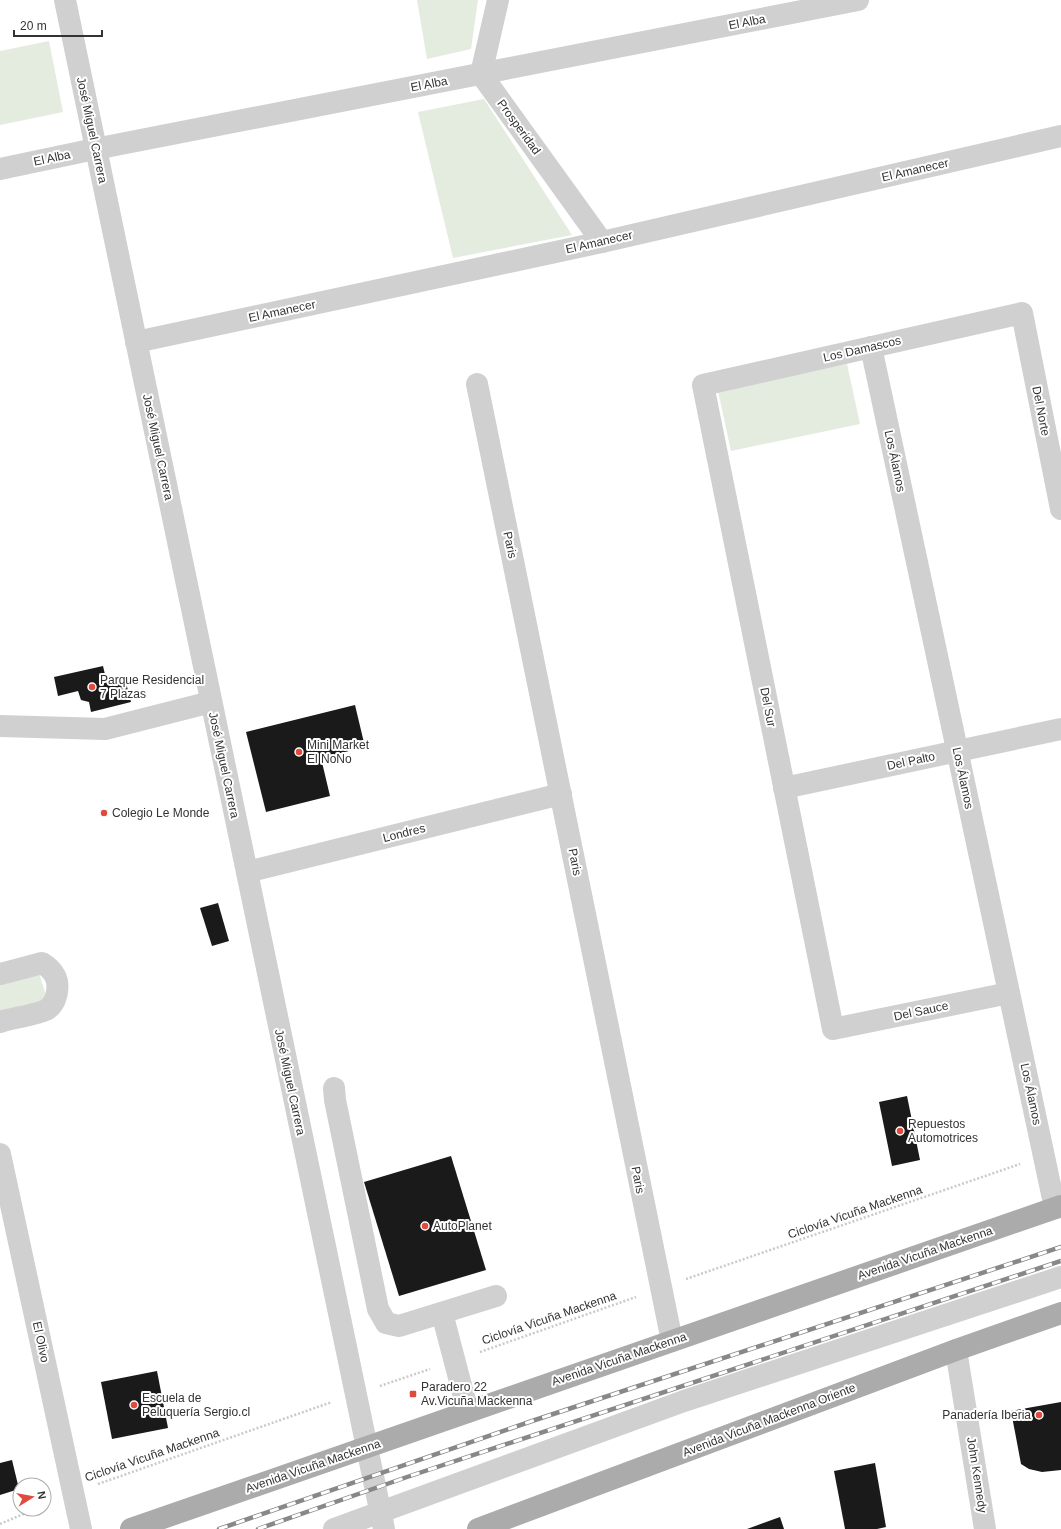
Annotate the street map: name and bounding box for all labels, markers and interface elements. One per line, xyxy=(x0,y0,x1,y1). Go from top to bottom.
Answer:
scale bar xyxy=(14,12,102,38)
street label: El Alba xyxy=(727,12,767,32)
text: 20 m xyxy=(20,19,47,33)
street label: El Alba xyxy=(409,74,449,94)
street label: José Miguel Carrera xyxy=(74,76,110,185)
street label: Prosperidad xyxy=(494,97,544,157)
street label: El Alba xyxy=(32,147,72,169)
street label: El Amanecer xyxy=(880,156,950,184)
street label: El Amanecer xyxy=(564,228,634,256)
street label: El Amanecer xyxy=(247,297,317,325)
street label: Los Damascos xyxy=(822,333,902,365)
street label: Del Norte xyxy=(1029,385,1053,438)
street label: José Miguel Carrera xyxy=(140,393,176,502)
street label: Los Álamos xyxy=(882,429,909,493)
street label: Paris xyxy=(500,530,520,560)
place label: Parque Residencial 7 Plazas xyxy=(100,673,204,701)
marker: Parque Residencial 7 Plazas xyxy=(87,682,97,692)
street label: Del Sur xyxy=(757,686,779,728)
street label: José Miguel Carrera xyxy=(206,711,242,820)
place label: Mini Market El NoNo xyxy=(307,738,370,766)
street label: Los Álamos xyxy=(950,746,977,810)
marker: Mini Market El NoNo xyxy=(294,747,304,757)
street label: Del Palto xyxy=(886,749,937,773)
place label: Colegio Le Monde xyxy=(112,806,210,820)
marker: Colegio Le Monde xyxy=(99,808,109,818)
street label: Londres xyxy=(381,821,427,845)
street label: Paris xyxy=(566,847,584,877)
street label: Del Sauce xyxy=(892,998,950,1024)
street label: José Miguel Carrera xyxy=(272,1028,308,1137)
street label: Los Álamos xyxy=(1018,1062,1045,1126)
place label: Repuestos Automotrices xyxy=(908,1117,978,1145)
marker: Repuestos Automotrices xyxy=(895,1126,905,1136)
street label: Paris xyxy=(629,1165,647,1195)
street label: Ciclovía Vicuña Mackenna xyxy=(786,1182,924,1242)
place label: AutoPlanet xyxy=(433,1219,492,1233)
marker: AutoPlanet xyxy=(420,1221,430,1231)
street label: Avenida Vicuña Mackenna xyxy=(856,1223,995,1283)
street label: Ciclovía Vicuña Mackenna xyxy=(480,1288,618,1348)
street label: El Olivo xyxy=(30,1320,52,1364)
street label: Avenida Vicuña Mackenna xyxy=(550,1329,689,1389)
place label: Paradero 22 Av.Vicuña Mackenna xyxy=(421,1380,533,1408)
street label: Avenida Vicuña Mackenna Oriente xyxy=(680,1380,858,1460)
marker: Paradero 22 Av.Vicuña Mackenna xyxy=(408,1389,418,1399)
place label: Escuela de Peluquería Sergio.cl xyxy=(142,1391,250,1419)
marker: Escuela de Peluquería Sergio.cl xyxy=(129,1400,139,1410)
place label: Panadería Iberia xyxy=(942,1408,1031,1422)
marker: Panadería Iberia xyxy=(1034,1410,1044,1420)
street label: Ciclovía Vicuña Mackenna xyxy=(83,1425,221,1485)
street label: Avenida Vicuña Mackenna xyxy=(244,1436,383,1496)
street label: John Kennedy xyxy=(964,1436,990,1514)
north arrow xyxy=(12,1477,52,1517)
text: N xyxy=(35,1490,48,1500)

